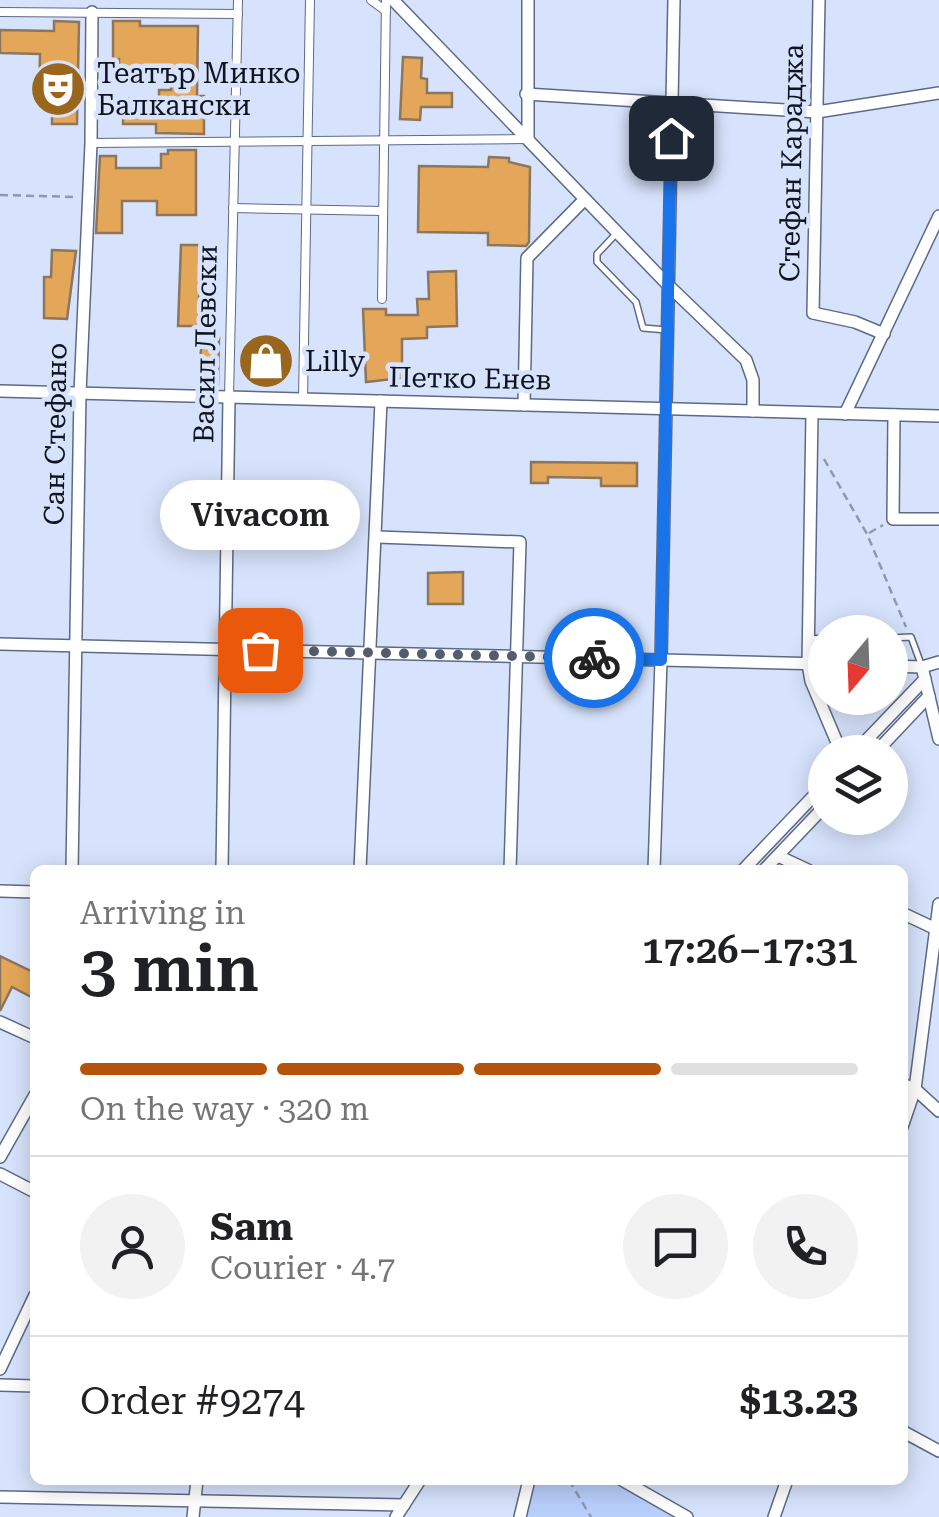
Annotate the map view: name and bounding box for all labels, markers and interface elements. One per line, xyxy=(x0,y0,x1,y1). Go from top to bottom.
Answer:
street label: Стефан Караджа xyxy=(773,44,810,282)
place label: Театър Минко Балкански xyxy=(97,57,301,122)
theatre icon: Театър Минко Балкански xyxy=(28,59,88,119)
pin xyxy=(629,96,714,181)
icon: home xyxy=(644,111,699,166)
street label: Васил Левски xyxy=(187,245,224,443)
shop icon: Lilly xyxy=(236,331,296,391)
street label: Сан Стефано xyxy=(37,342,74,526)
place label: Lilly xyxy=(305,345,366,378)
street label: Петко Енев xyxy=(388,361,552,396)
callout: Vivacom xyxy=(160,480,360,550)
text: Vivacom xyxy=(191,496,329,534)
pin xyxy=(218,608,303,693)
courier xyxy=(544,608,644,708)
north arrow xyxy=(808,615,908,715)
map controls xyxy=(808,615,908,835)
icon: bag xyxy=(233,623,288,678)
icon: bike xyxy=(567,631,622,686)
button: layers xyxy=(808,735,908,835)
text: Arriving in xyxy=(80,894,245,932)
text: 17:26–17:31 xyxy=(642,928,858,972)
text: 3 min xyxy=(80,931,259,1007)
text: On the way · 320 m xyxy=(80,1090,369,1128)
button: person xyxy=(80,1194,185,1299)
button: chat xyxy=(623,1194,728,1299)
button: phone xyxy=(753,1194,858,1299)
text: Sam xyxy=(210,1205,293,1249)
text: Courier · 4.7 xyxy=(210,1249,395,1287)
text: Order #9274 xyxy=(80,1379,305,1423)
text: $13.23 xyxy=(740,1379,858,1423)

